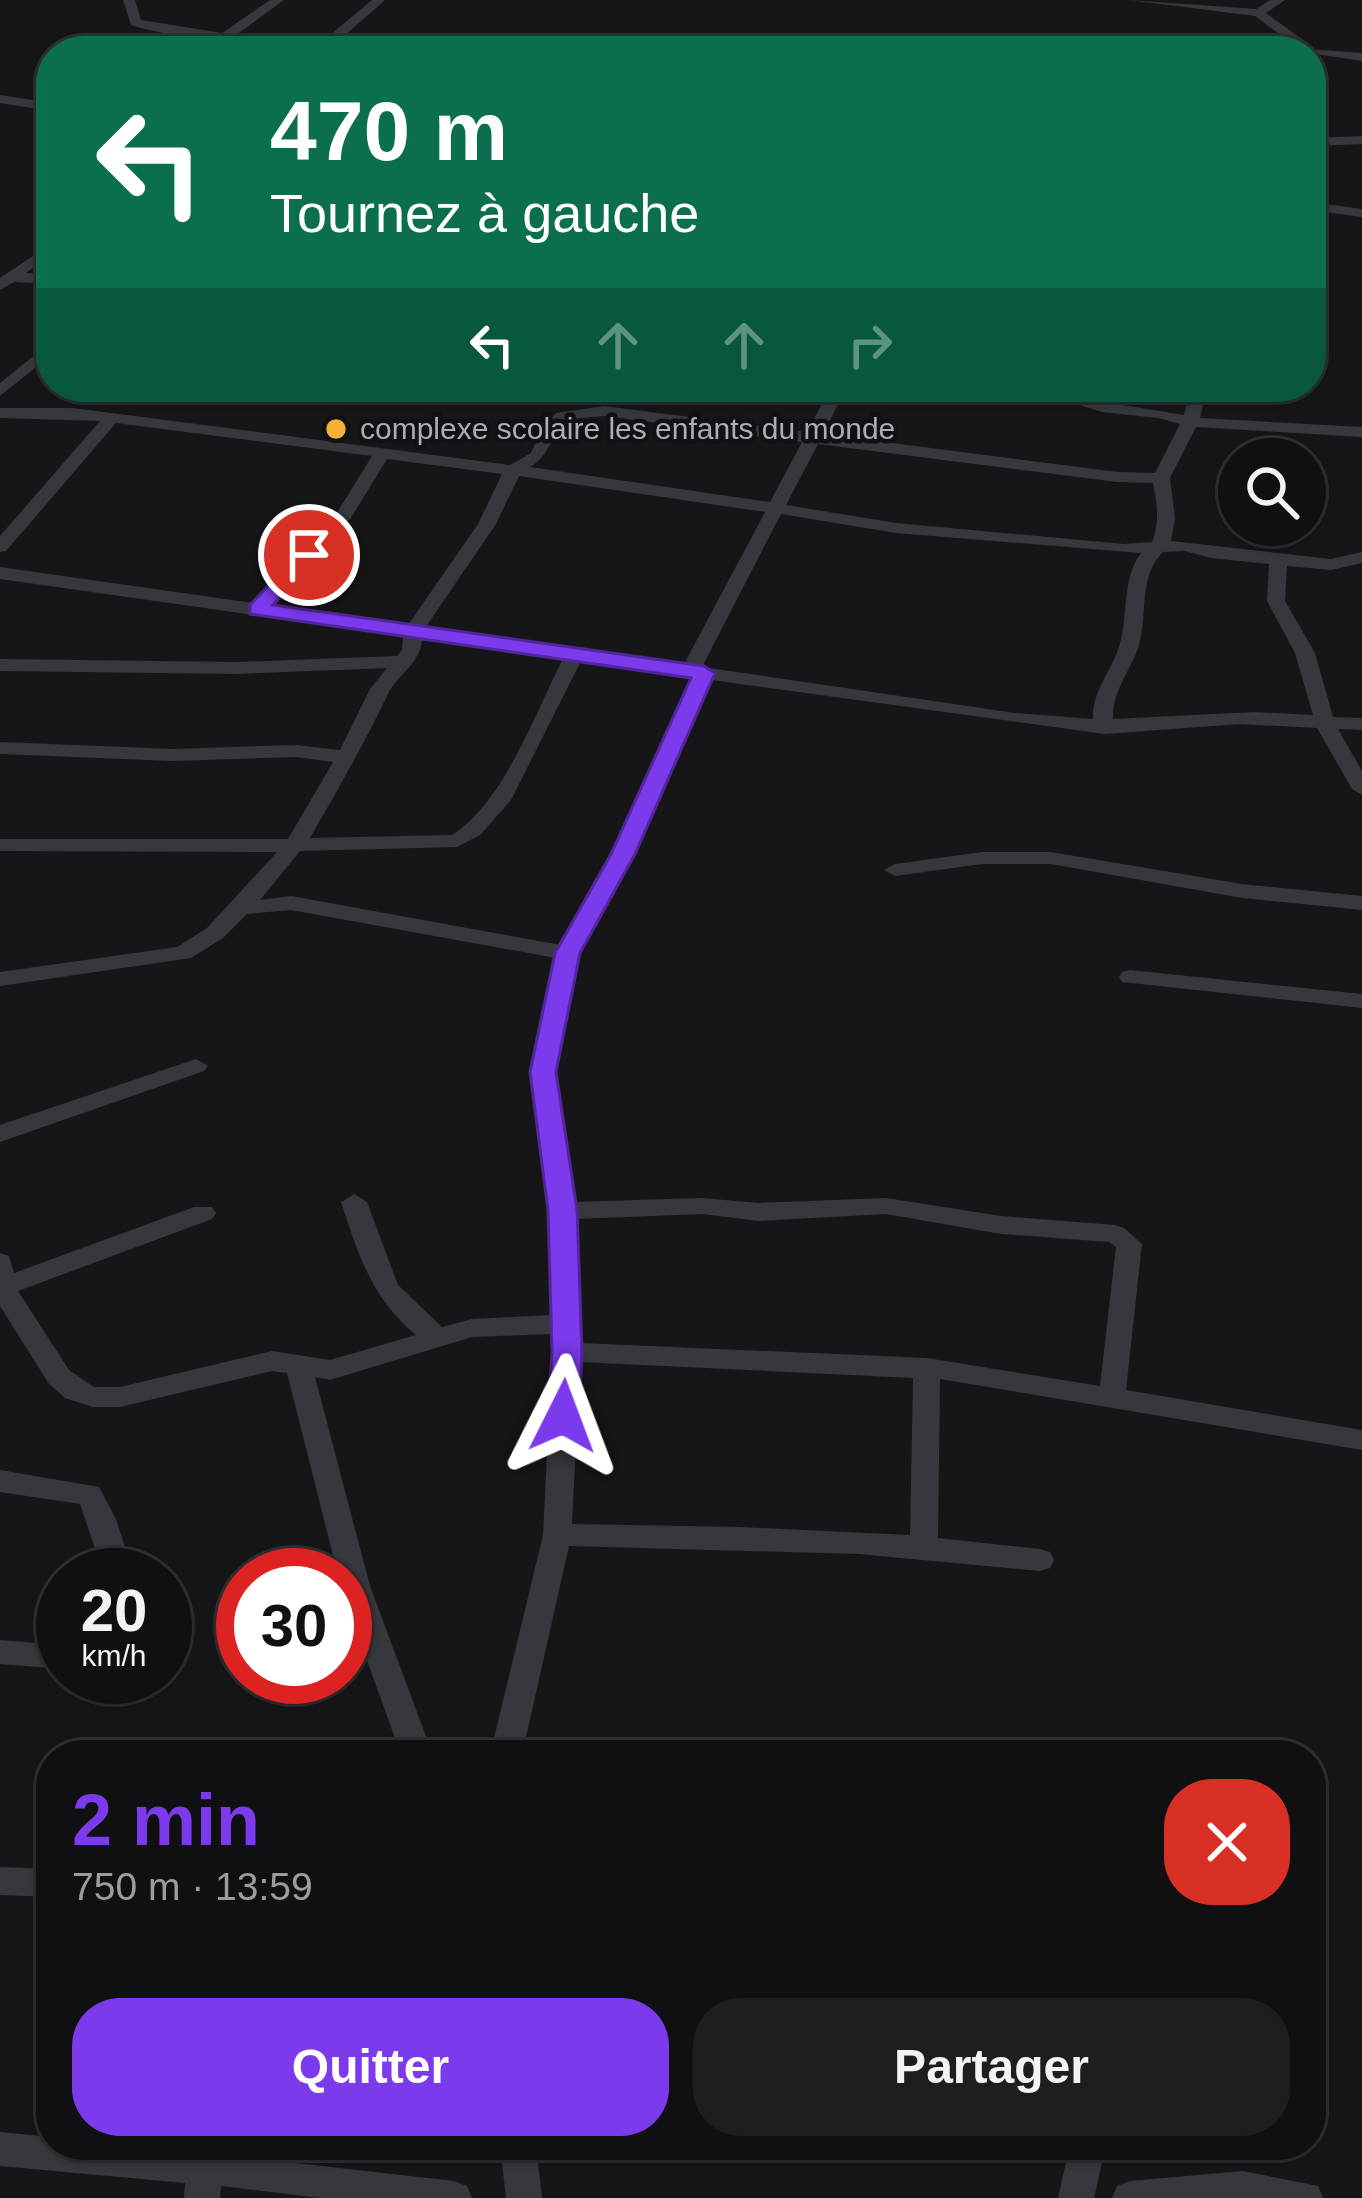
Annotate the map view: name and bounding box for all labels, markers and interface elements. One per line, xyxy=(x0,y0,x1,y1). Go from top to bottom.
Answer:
icon: left xyxy=(72,84,228,240)
text: 470 m xyxy=(270,84,508,178)
text: Tournez à gauche xyxy=(270,183,699,243)
icon: left xyxy=(459,312,525,378)
icon: ahead xyxy=(585,312,651,378)
icon: ahead xyxy=(711,312,777,378)
icon: right xyxy=(837,312,903,378)
place label: complexe scolaire les enfants du monde xyxy=(360,412,895,445)
marker: complexe scolaire les enfants du monde xyxy=(323,416,349,442)
map controls xyxy=(1218,438,1326,546)
button: search xyxy=(1218,438,1326,546)
pin xyxy=(258,504,360,606)
icon: arrive xyxy=(276,522,342,588)
position arrow xyxy=(500,1353,626,1479)
speed limit sign: 30 xyxy=(216,1548,372,1704)
text: 20 xyxy=(81,1577,147,1644)
text: km/h xyxy=(81,1639,147,1672)
button: close xyxy=(1164,1779,1290,1905)
text: 2 min xyxy=(72,1780,260,1860)
text: 750 m · 13:59 xyxy=(72,1865,313,1908)
button: Quitter xyxy=(72,1998,669,2136)
button: Partager xyxy=(693,1998,1290,2136)

